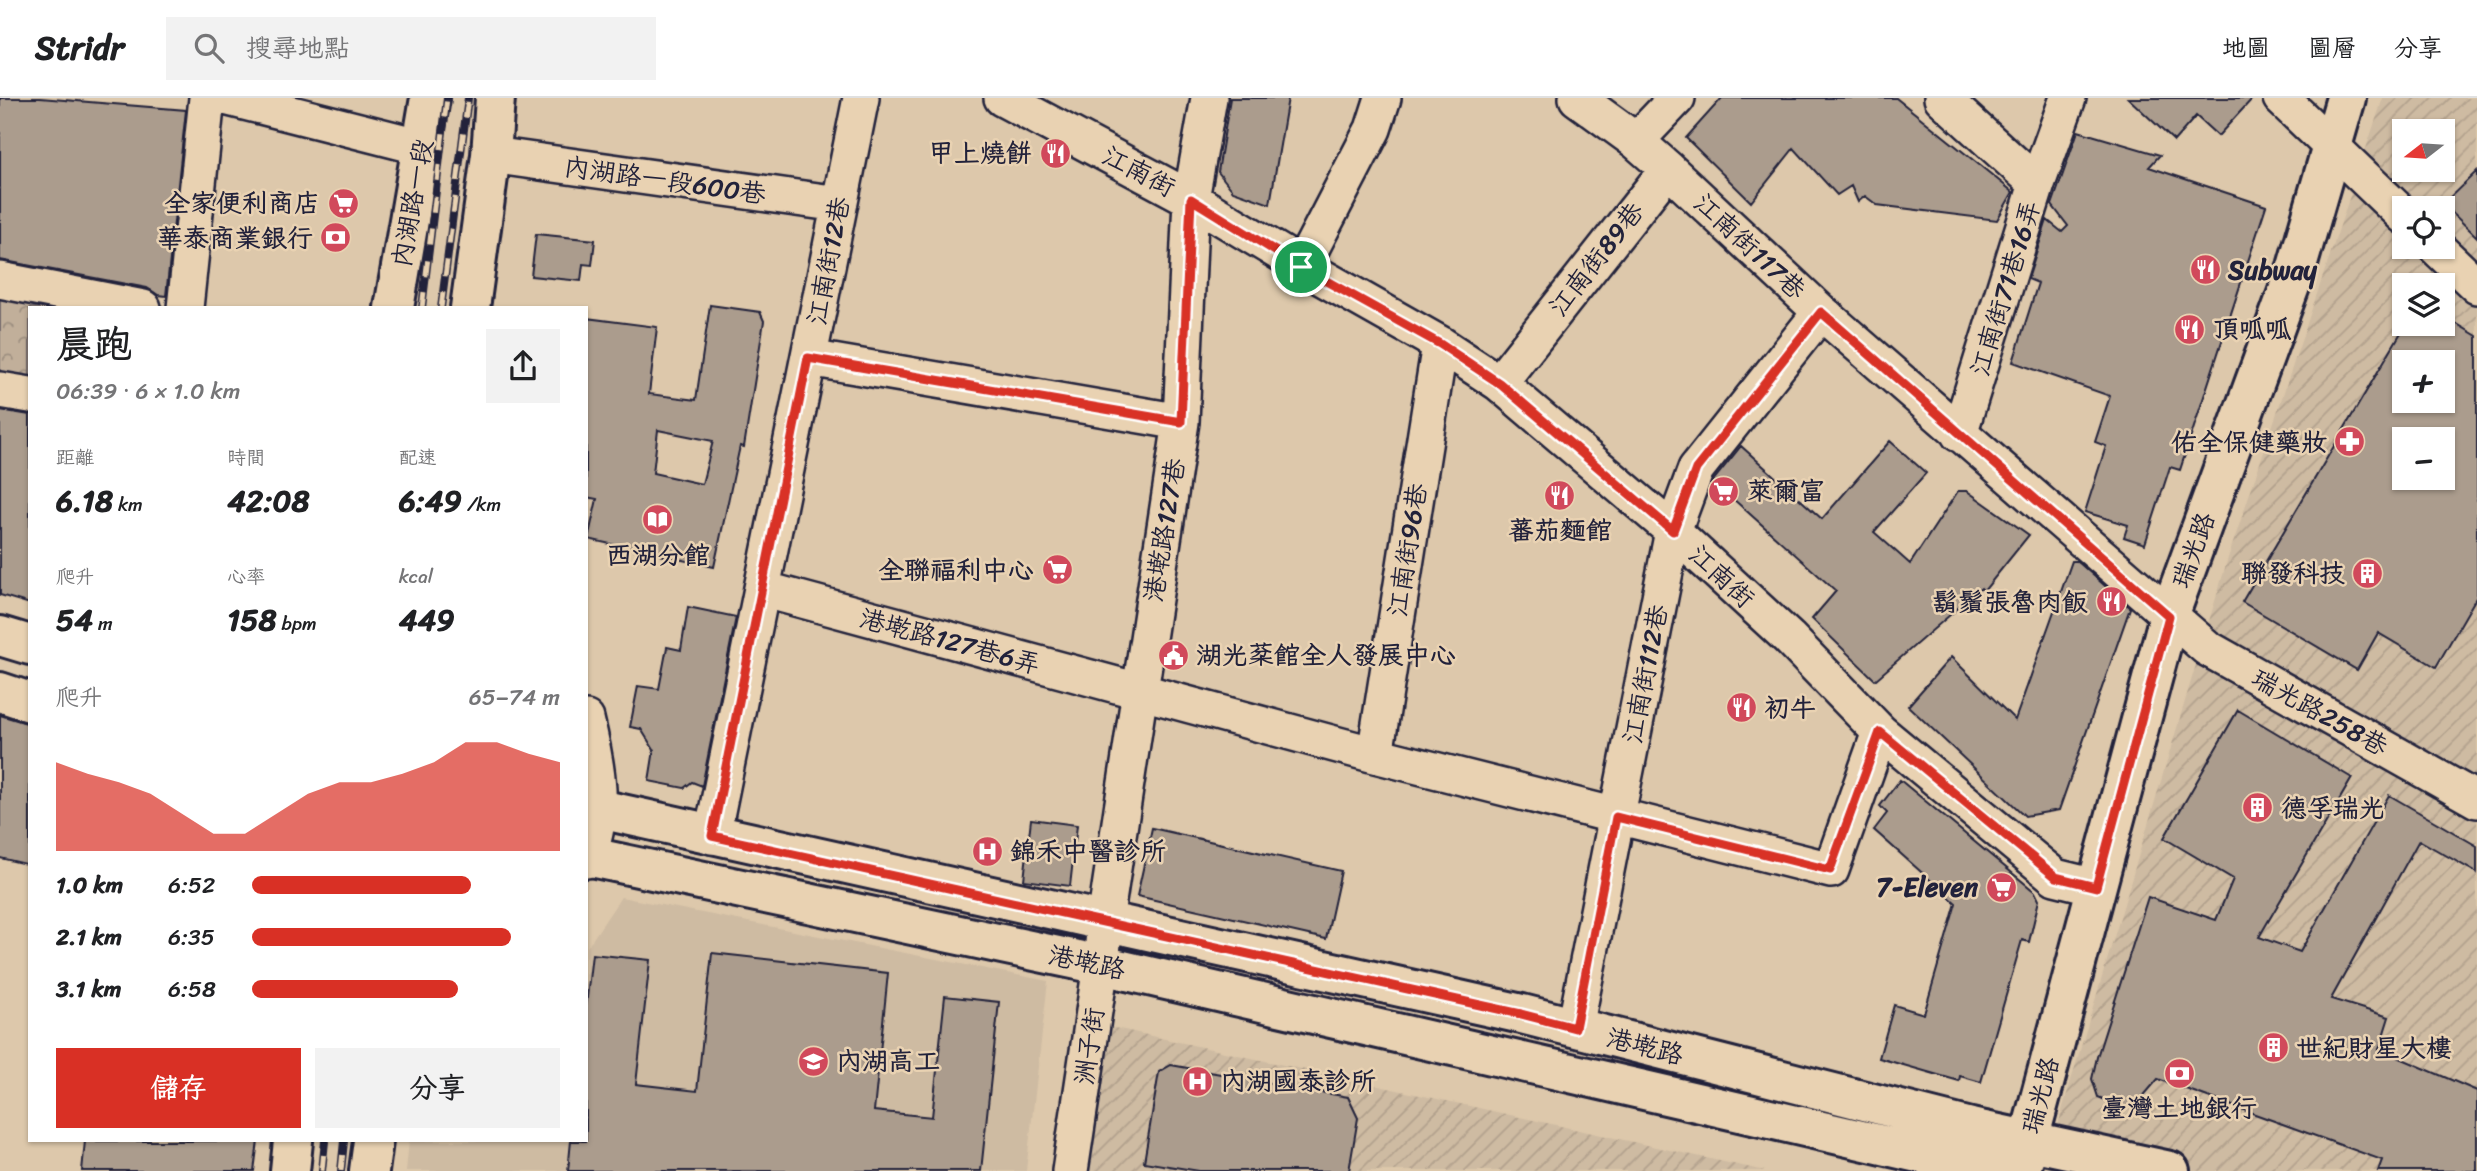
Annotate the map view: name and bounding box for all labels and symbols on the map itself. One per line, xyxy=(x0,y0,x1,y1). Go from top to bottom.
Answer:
north arrow xyxy=(2392,119,2455,182)
place label: 甲上燒餅 xyxy=(928,130,1032,176)
street label: 江南街 xyxy=(1094,132,1184,210)
street label: 內湖路一段 xyxy=(378,135,446,271)
restaurant icon: 甲上燒餅 xyxy=(1038,136,1072,170)
street label: 內湖路一段600巷 xyxy=(561,143,769,217)
place label: 全家便利商店 xyxy=(164,180,320,226)
street label: 江南街117巷 xyxy=(1683,181,1817,311)
supermarket icon: 全家便利商店 xyxy=(326,186,360,220)
street label: 江南街89巷 xyxy=(1536,191,1656,327)
street label: 江南街12巷 xyxy=(793,193,863,329)
street label: 江南街71巷16弄 xyxy=(1956,194,2054,382)
place label: 華泰商業銀行 xyxy=(157,215,313,261)
bank icon: 華泰商業銀行 xyxy=(319,221,353,255)
pin xyxy=(1271,237,1331,297)
place label: Subway xyxy=(2227,247,2318,293)
restaurant icon: Subway xyxy=(2188,253,2222,287)
place label: 頂呱呱 xyxy=(2213,306,2292,352)
restaurant icon: 頂呱呱 xyxy=(2173,312,2207,346)
place label: 佑全保健藥妝 xyxy=(2171,419,2327,465)
pharmacy icon: 佑全保健藥妝 xyxy=(2333,425,2367,459)
street label: 港墘路127巷 xyxy=(1130,455,1198,605)
place label: 萊爾富 xyxy=(1747,468,1825,514)
supermarket icon: 萊爾富 xyxy=(1707,474,1741,508)
restaurant icon: 蕃茄麵館 xyxy=(1543,478,1577,512)
street label: 江南街96巷 xyxy=(1374,480,1440,620)
library icon: 西湖分館 xyxy=(641,502,675,536)
street label: 瑞光路 xyxy=(2158,505,2228,595)
place label: 蕃茄麵館 xyxy=(1508,507,1612,553)
place label: 西湖分館 xyxy=(606,532,710,578)
street label: 江南街 xyxy=(1678,533,1766,619)
place label: 全聯福利中心 xyxy=(878,547,1034,593)
place label: 聯發科技 xyxy=(2241,550,2345,596)
supermarket icon: 全聯福利中心 xyxy=(1040,553,1074,587)
building icon: 聯發科技 xyxy=(2351,556,2385,590)
place label: 鬍鬚張魯肉飯 xyxy=(1932,579,2088,625)
restaurant icon: 鬍鬚張魯肉飯 xyxy=(2094,585,2128,619)
street label: 港墘路127巷6弄 xyxy=(854,595,1046,687)
street label: 江南街112巷 xyxy=(1609,600,1681,748)
place label: 湖光棻館全人發展中心 xyxy=(1196,632,1456,678)
public building icon: 湖光棻館全人發展中心 xyxy=(1156,638,1190,672)
street label: 瑞光路258巷 xyxy=(2243,655,2397,769)
place label: 初牛 xyxy=(1764,685,1816,731)
restaurant icon: 初牛 xyxy=(1724,691,1758,725)
place label: 德孚瑞光 xyxy=(2281,785,2385,831)
building icon: 德孚瑞光 xyxy=(2241,791,2275,825)
place label: 錦禾中醫診所 xyxy=(1010,828,1166,874)
hospital icon: 錦禾中醫診所 xyxy=(970,834,1004,868)
place label: 7-Eleven xyxy=(1876,864,1979,910)
supermarket icon: 7-Eleven xyxy=(1984,870,2018,904)
street label: 港墘路 xyxy=(1044,931,1130,993)
street label: 洲子街 xyxy=(1061,1004,1117,1088)
street label: 港墘路 xyxy=(1602,1014,1688,1078)
place label: 世紀財星大樓 xyxy=(2296,1025,2452,1071)
building icon: 世紀財星大樓 xyxy=(2256,1031,2290,1065)
place label: 內湖高工 xyxy=(836,1038,940,1084)
school or university icon: 內湖高工 xyxy=(796,1044,830,1078)
street label: 瑞光路 xyxy=(2008,1051,2072,1139)
bank icon: 臺灣土地銀行 xyxy=(2162,1056,2196,1090)
place label: 內湖國泰診所 xyxy=(1220,1058,1376,1104)
hospital icon: 內湖國泰診所 xyxy=(1180,1064,1214,1098)
place label: 臺灣土地銀行 xyxy=(2101,1085,2257,1131)

